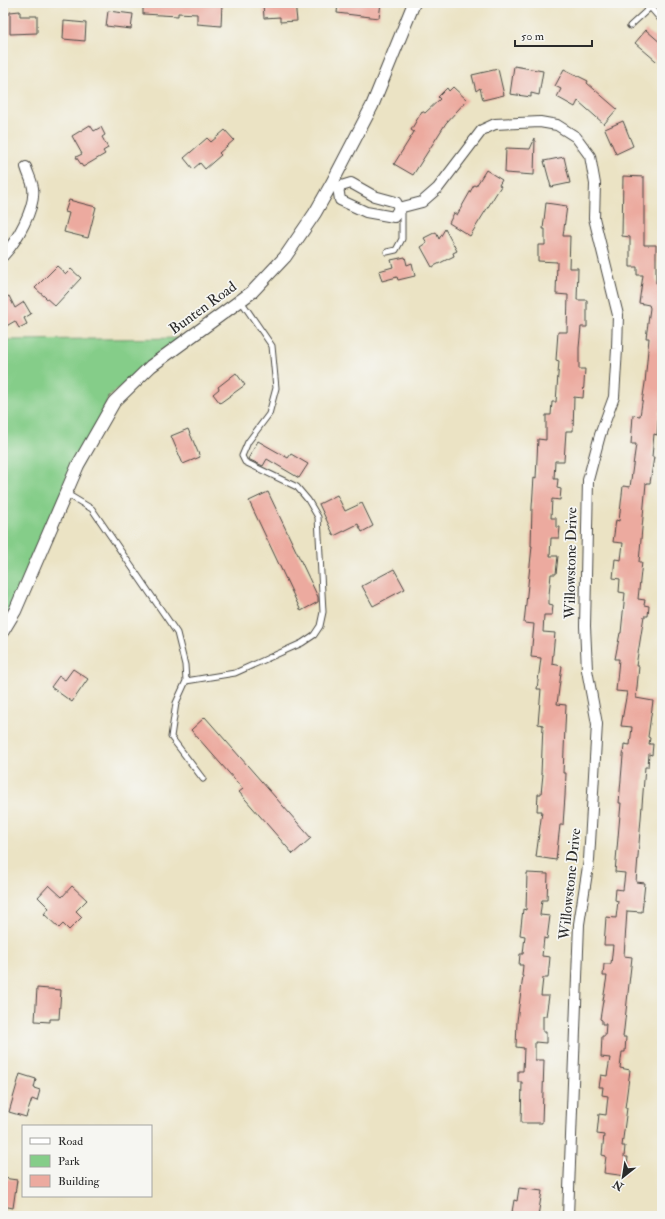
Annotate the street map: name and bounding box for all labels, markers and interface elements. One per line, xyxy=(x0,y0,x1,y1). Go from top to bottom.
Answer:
scale bar xyxy=(515,22,592,48)
text: 50 m xyxy=(521,29,545,44)
street label: Bunten Road xyxy=(166,277,241,339)
street label: Willowstone Drive xyxy=(561,507,581,620)
street label: Willowstone Drive xyxy=(555,827,585,942)
legend xyxy=(22,1125,152,1197)
text: Road xyxy=(58,1134,83,1149)
text: Park xyxy=(58,1154,80,1169)
north arrow xyxy=(603,1157,643,1197)
text: Building xyxy=(58,1174,101,1189)
text: N xyxy=(610,1177,627,1194)

